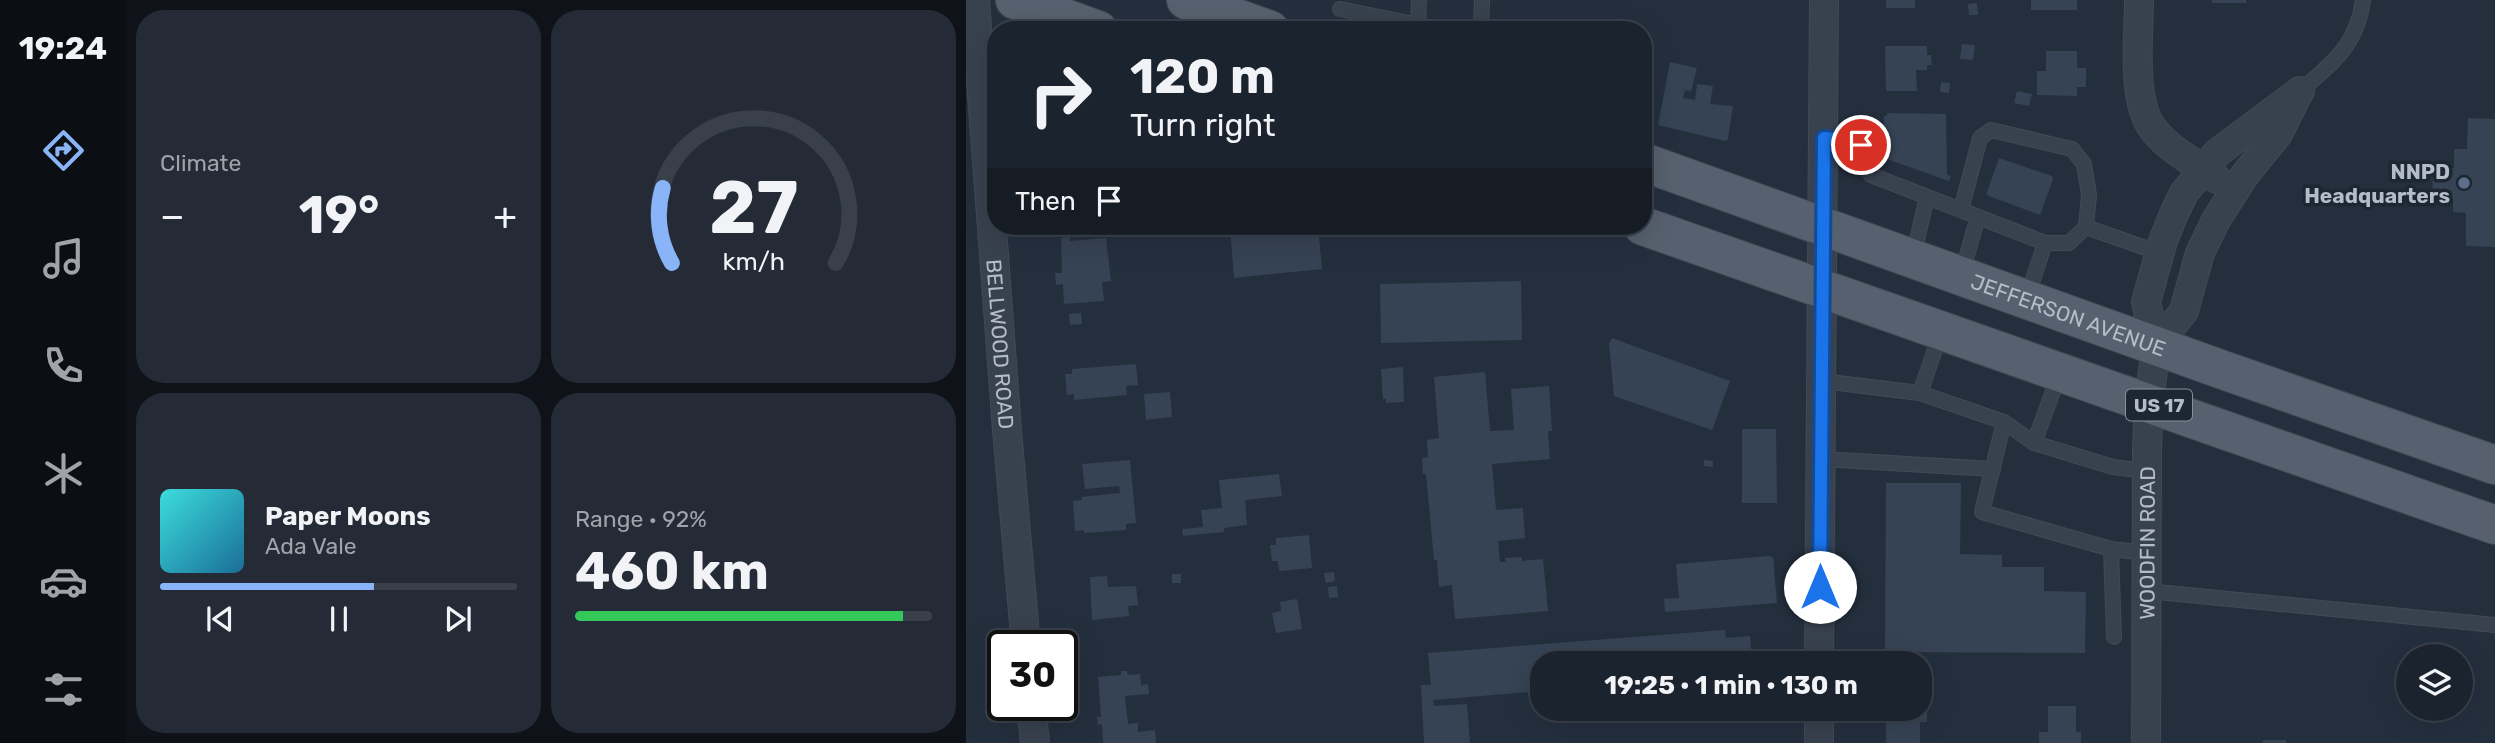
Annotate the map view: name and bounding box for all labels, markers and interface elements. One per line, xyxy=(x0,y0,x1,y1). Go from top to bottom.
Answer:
text: 19:24 xyxy=(19,29,107,67)
text: 120 m xyxy=(1130,47,1275,105)
icon: right xyxy=(1015,49,1106,140)
text: Turn right xyxy=(1130,106,1275,144)
pin xyxy=(1831,115,1891,175)
icon: directions xyxy=(39,126,88,175)
icon: arrive xyxy=(1842,126,1880,164)
text: Climate xyxy=(160,149,241,177)
place label: NNPD Headquarters xyxy=(2304,159,2450,208)
text: 27 xyxy=(709,165,798,251)
marker: NNPD Headquarters xyxy=(2456,175,2472,191)
icon: arrive xyxy=(1090,182,1128,220)
text: 19° xyxy=(299,184,379,246)
text: Then xyxy=(1015,186,1076,217)
text: − xyxy=(160,193,185,239)
text: + xyxy=(493,193,517,239)
icon: music xyxy=(39,234,88,283)
text: km/h xyxy=(722,246,785,275)
street label: BELLWOOD ROAD xyxy=(982,258,1019,430)
street label: JEFFERSON AVENUE xyxy=(1968,268,2169,361)
icon: phone xyxy=(39,341,88,390)
road number: US 17 xyxy=(2126,390,2192,420)
icon: climate xyxy=(39,449,88,498)
street label: WOODFIN ROAD xyxy=(2134,466,2159,620)
text: Paper Moons xyxy=(265,501,431,532)
text: Range · 92% xyxy=(575,505,707,533)
text: Ada Vale xyxy=(265,532,357,560)
text: 460 km xyxy=(575,540,769,602)
position arrow xyxy=(1783,550,1857,624)
icon: car xyxy=(39,557,88,606)
icon: previous xyxy=(201,600,239,638)
icon: pause xyxy=(320,600,358,638)
icon: next xyxy=(439,600,477,638)
speed limit sign: 30 xyxy=(987,630,1078,721)
map controls xyxy=(2396,644,2473,721)
button: layers xyxy=(2396,644,2473,721)
icon: filters xyxy=(39,665,88,714)
text: 19:25 · 1 min · 130 m xyxy=(1604,670,1858,701)

